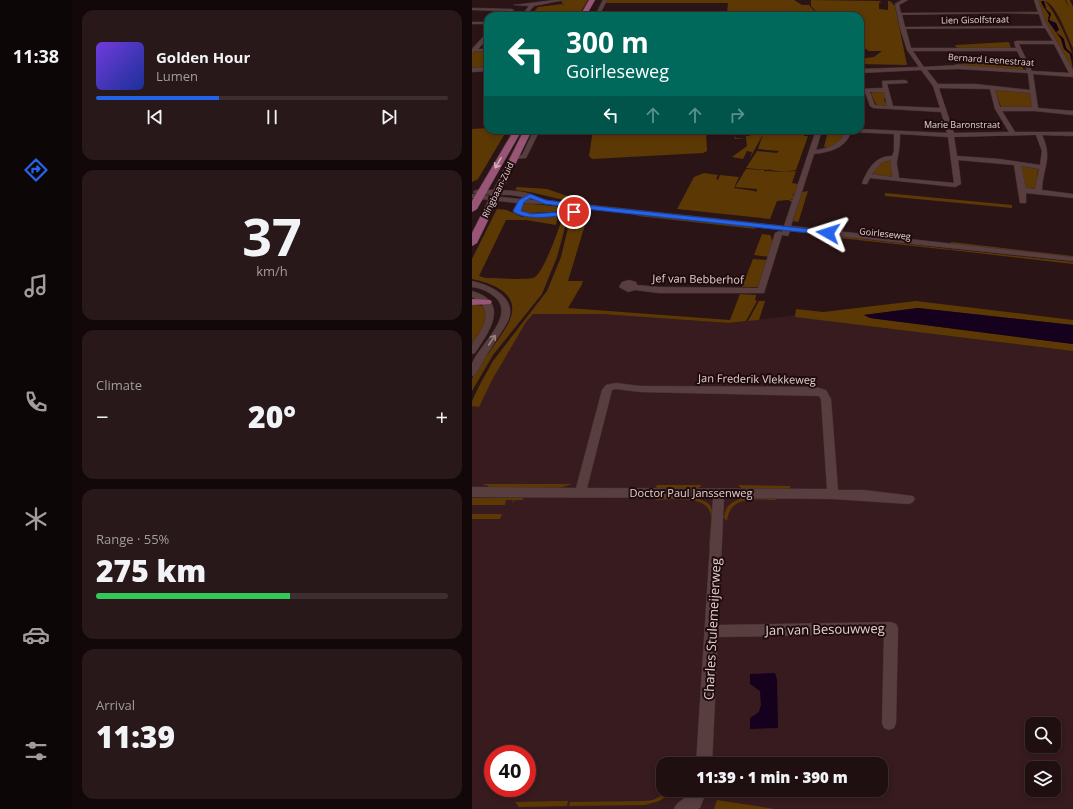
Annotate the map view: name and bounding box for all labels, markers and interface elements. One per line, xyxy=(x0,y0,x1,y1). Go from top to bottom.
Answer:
street label: Lien Gisolfstraat xyxy=(941,12,1009,27)
text: 300 m xyxy=(566,23,649,61)
icon: left xyxy=(500,28,552,80)
text: 11:38 xyxy=(13,44,59,68)
text: Golden Hour xyxy=(156,47,250,67)
street label: Bernard Leenestraat xyxy=(948,50,1035,69)
text: Goirleseweg xyxy=(566,59,669,83)
text: Lumen xyxy=(156,67,198,85)
icon: left xyxy=(600,104,622,126)
icon: ahead xyxy=(642,104,664,126)
icon: ahead xyxy=(684,104,706,126)
icon: right xyxy=(726,104,748,126)
icon: previous xyxy=(144,106,166,128)
icon: pause xyxy=(261,106,283,128)
icon: next xyxy=(378,106,400,128)
street label: Marie Baronstraat xyxy=(924,118,1000,131)
icon: directions xyxy=(22,156,50,184)
one-way arrow xyxy=(494,157,502,169)
street label: Ringbaan-Zuid xyxy=(478,160,517,220)
pin xyxy=(557,195,591,229)
text: 37 xyxy=(242,200,302,271)
icon: arrive xyxy=(563,201,585,223)
position arrow xyxy=(807,212,849,254)
street label: Goirleseweg xyxy=(859,224,911,243)
text: km/h xyxy=(256,262,288,280)
street label: Jef van Bebberhof xyxy=(651,270,745,287)
icon: music xyxy=(22,272,50,300)
one-way arrow xyxy=(488,334,496,345)
street label: Jan Frederik Vlekkeweg xyxy=(697,370,816,387)
text: Climate xyxy=(96,376,142,394)
icon: phone xyxy=(22,388,50,416)
text: 20° xyxy=(248,396,296,437)
text: − xyxy=(96,401,109,431)
text: + xyxy=(435,401,448,431)
street label: Doctor Paul Janssenweg xyxy=(630,485,752,500)
icon: climate xyxy=(22,505,50,533)
text: Range · 55% xyxy=(96,530,169,548)
text: 275 km xyxy=(96,550,206,591)
street label: Charles Stulemeijerweg xyxy=(699,558,725,700)
street label: Jan van Besouwweg xyxy=(763,619,885,639)
icon: car xyxy=(22,621,50,649)
text: Arrival xyxy=(96,696,135,714)
text: 11:39 xyxy=(96,716,175,757)
map controls xyxy=(1025,717,1061,797)
button: search xyxy=(1025,717,1061,753)
icon: filters xyxy=(22,737,50,765)
speed limit sign: 40 xyxy=(484,745,536,797)
button: layers xyxy=(1025,761,1061,797)
text: 11:39 · 1 min · 390 m xyxy=(696,767,848,787)

